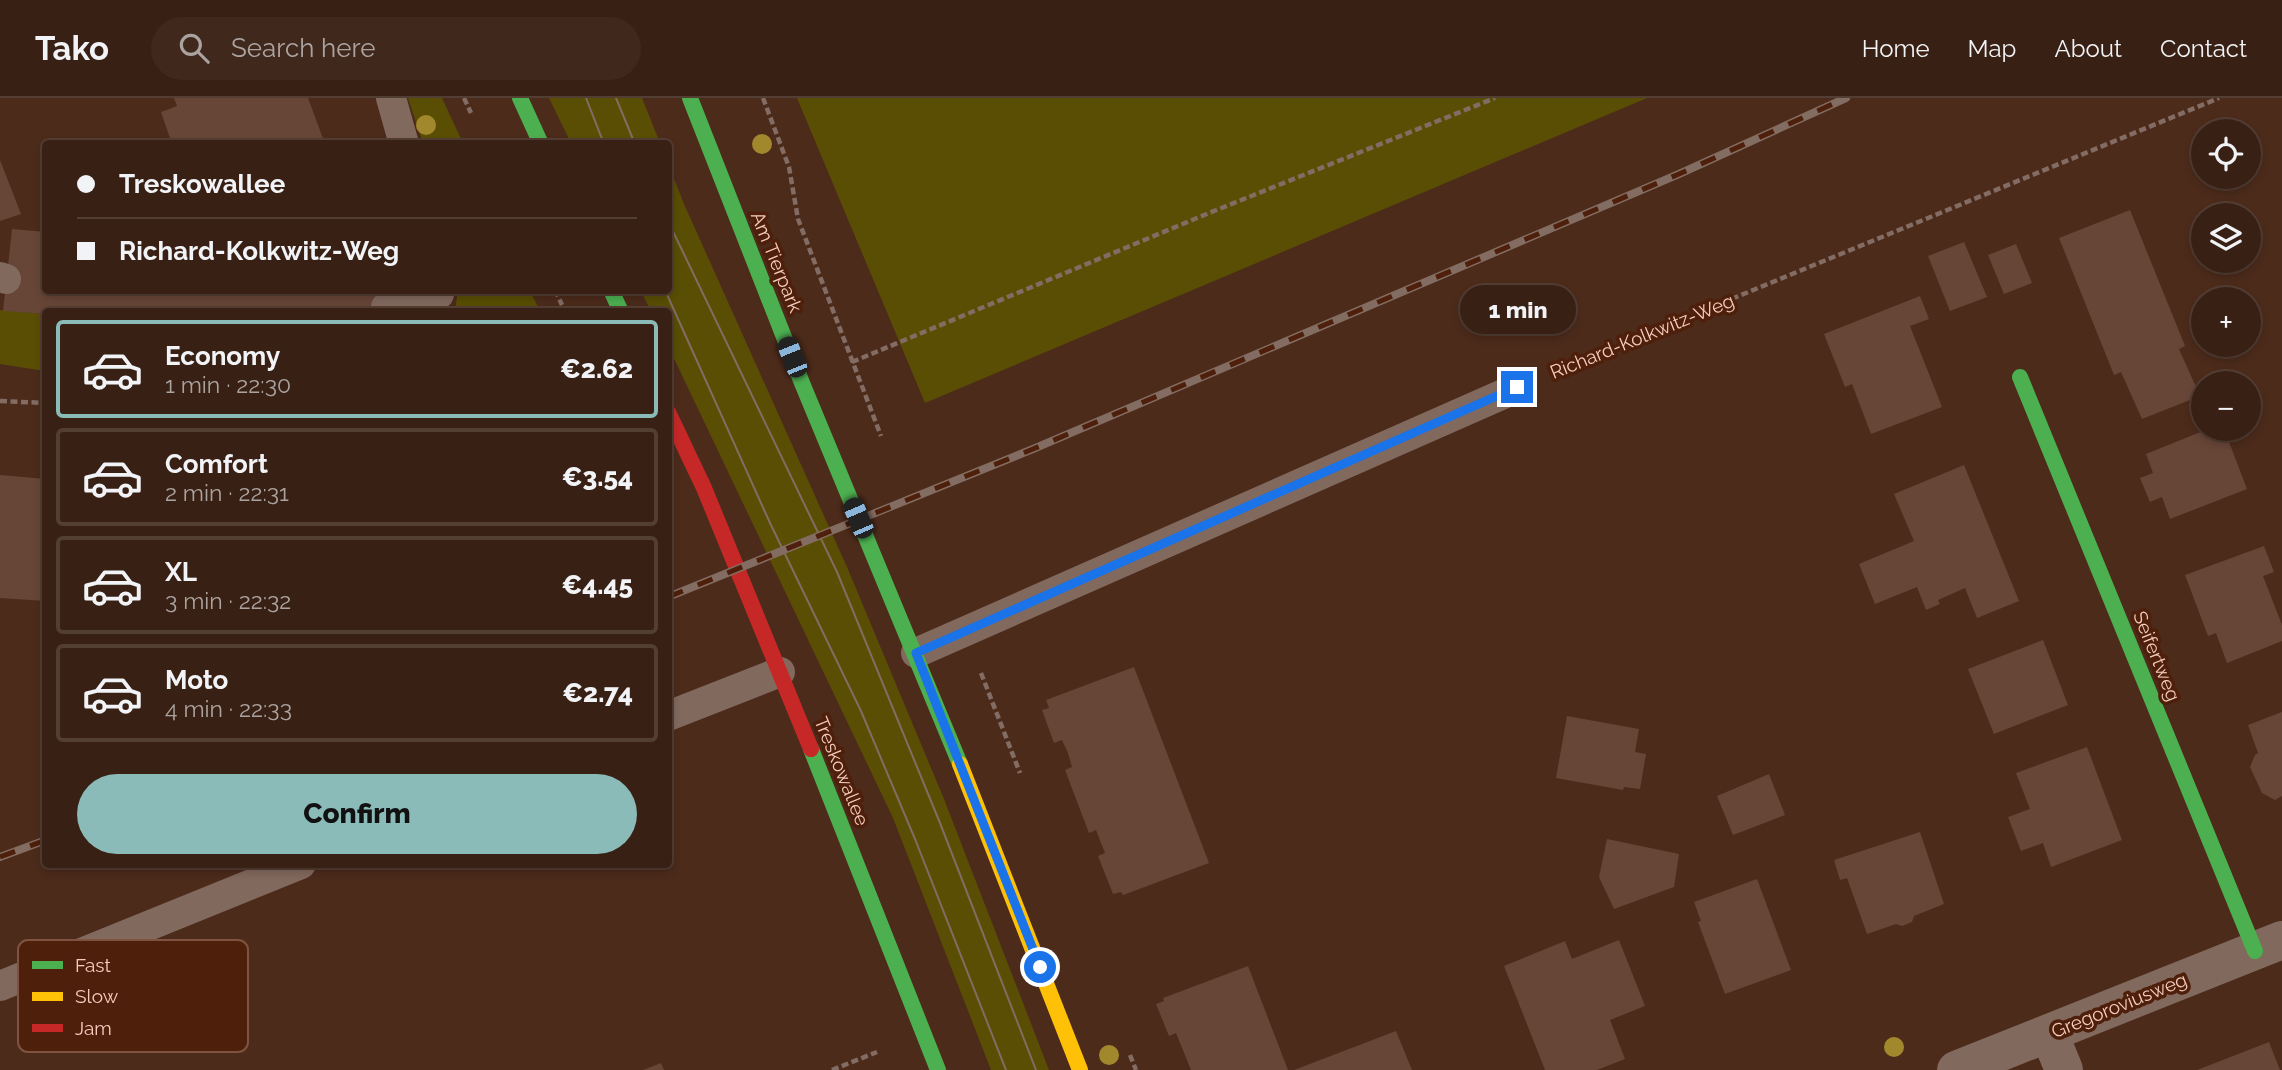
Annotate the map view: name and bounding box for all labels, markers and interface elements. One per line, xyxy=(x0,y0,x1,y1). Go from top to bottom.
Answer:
search box xyxy=(151,17,641,80)
text: Tako xyxy=(35,29,109,68)
icon: search xyxy=(175,29,213,67)
text: Search here xyxy=(231,33,375,63)
text: Home xyxy=(1862,34,1930,63)
text: Map xyxy=(1968,34,2016,63)
text: About xyxy=(2054,34,2122,63)
text: Contact xyxy=(2160,34,2247,63)
map controls xyxy=(2191,119,2261,441)
button: locate xyxy=(2191,119,2261,189)
text: Treskowallee xyxy=(119,169,285,199)
button: layers xyxy=(2191,203,2261,273)
street label: Am Tierpark xyxy=(747,208,807,316)
text: Richard-Kolkwitz-Weg xyxy=(119,236,399,266)
callout: 1 min xyxy=(1459,286,1575,334)
button: + xyxy=(2191,287,2261,357)
street label: Richard-Kolkwitz-Weg xyxy=(1547,289,1737,383)
text: 1 min xyxy=(1488,296,1548,323)
car xyxy=(775,334,810,380)
icon: car xyxy=(81,338,144,401)
text: Economy xyxy=(165,341,280,371)
text: €2.62 xyxy=(560,354,633,384)
text: 1 min · 22:30 xyxy=(165,371,291,398)
route end xyxy=(1501,371,1533,403)
button: − xyxy=(2191,371,2261,441)
icon: car xyxy=(81,446,144,509)
text: Comfort xyxy=(165,449,268,479)
text: €3.54 xyxy=(562,462,633,492)
text: 2 min · 22:31 xyxy=(165,479,289,506)
car xyxy=(841,495,876,541)
icon: car xyxy=(81,554,144,617)
text: XL xyxy=(165,557,197,587)
text: €4.45 xyxy=(561,570,633,600)
text: 3 min · 22:32 xyxy=(165,587,291,614)
street label: Seifertweg xyxy=(2129,608,2185,704)
icon: car xyxy=(81,662,144,725)
text: Moto xyxy=(165,665,228,695)
text: €2.74 xyxy=(562,678,633,708)
text: 4 min · 22:33 xyxy=(165,695,292,722)
street label: Treskowallee xyxy=(810,713,874,829)
button: Confirm xyxy=(77,774,637,854)
legend xyxy=(18,940,248,1052)
route start xyxy=(1024,951,1056,983)
text: Fast xyxy=(75,954,111,976)
street label: Gregoroviusweg xyxy=(2048,968,2190,1042)
text: Slow xyxy=(75,985,119,1007)
text: Jam xyxy=(75,1017,112,1039)

